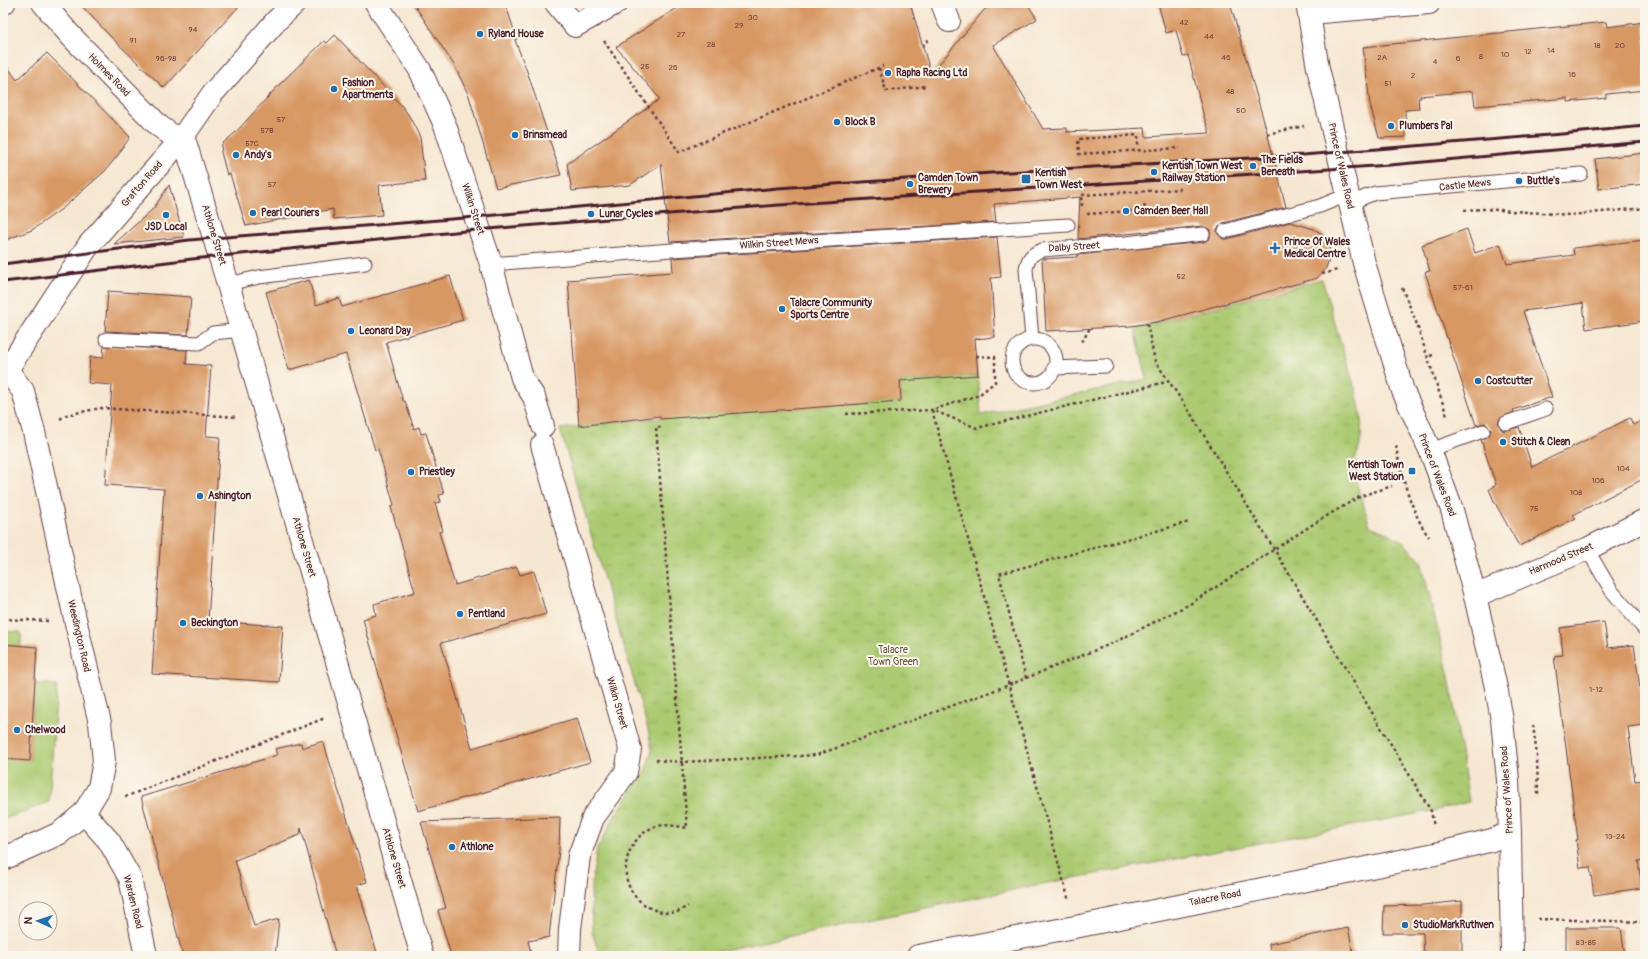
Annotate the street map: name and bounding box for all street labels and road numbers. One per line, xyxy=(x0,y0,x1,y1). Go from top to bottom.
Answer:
street label: Holmes Road xyxy=(85,51,133,99)
street label: Prince of Wales Road xyxy=(1325,122,1357,210)
street label: Grafton Road xyxy=(119,159,165,209)
street label: Castle Mews xyxy=(1438,176,1492,194)
street label: Wilkin Street xyxy=(459,182,487,237)
street label: Athlone Street xyxy=(199,203,229,268)
street label: Wilkin Street Mews xyxy=(739,234,819,252)
street label: Dalby Street xyxy=(1048,239,1101,255)
street label: Prince of Wales Road xyxy=(1416,432,1458,518)
street label: Athlone Street xyxy=(290,515,319,580)
street label: Harmood Street xyxy=(1527,540,1596,578)
street label: Weedington Road xyxy=(65,599,93,673)
street label: Wilkin Street xyxy=(604,676,630,731)
street label: Prince of Wales Road xyxy=(1498,746,1516,834)
street label: Athlone Street xyxy=(380,826,409,891)
street label: Warden Road xyxy=(121,874,145,930)
street label: Talacre Road xyxy=(1188,887,1242,909)

